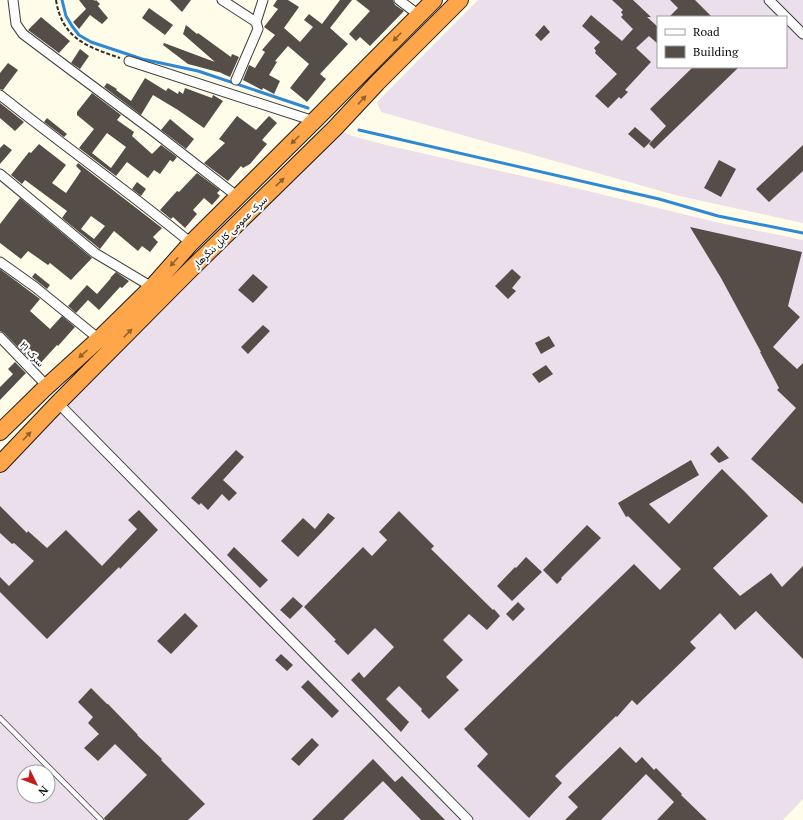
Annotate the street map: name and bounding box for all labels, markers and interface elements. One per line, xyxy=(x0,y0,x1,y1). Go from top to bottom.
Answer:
legend xyxy=(657,16,787,68)
text: Road xyxy=(693,24,720,39)
one-way arrow xyxy=(393,33,402,42)
text: Building xyxy=(693,44,739,59)
one-way arrow xyxy=(357,94,366,105)
one-way arrow xyxy=(290,135,300,145)
one-way arrow xyxy=(275,178,285,187)
street label: سرک عمومی کابل ننگرهار xyxy=(189,193,270,272)
one-way arrow xyxy=(170,256,179,267)
one-way arrow xyxy=(123,328,133,338)
street label: سرک ۲۱ xyxy=(17,339,47,370)
one-way arrow xyxy=(77,349,88,358)
one-way arrow xyxy=(22,431,32,441)
north arrow xyxy=(16,764,56,804)
text: N xyxy=(35,783,51,799)

